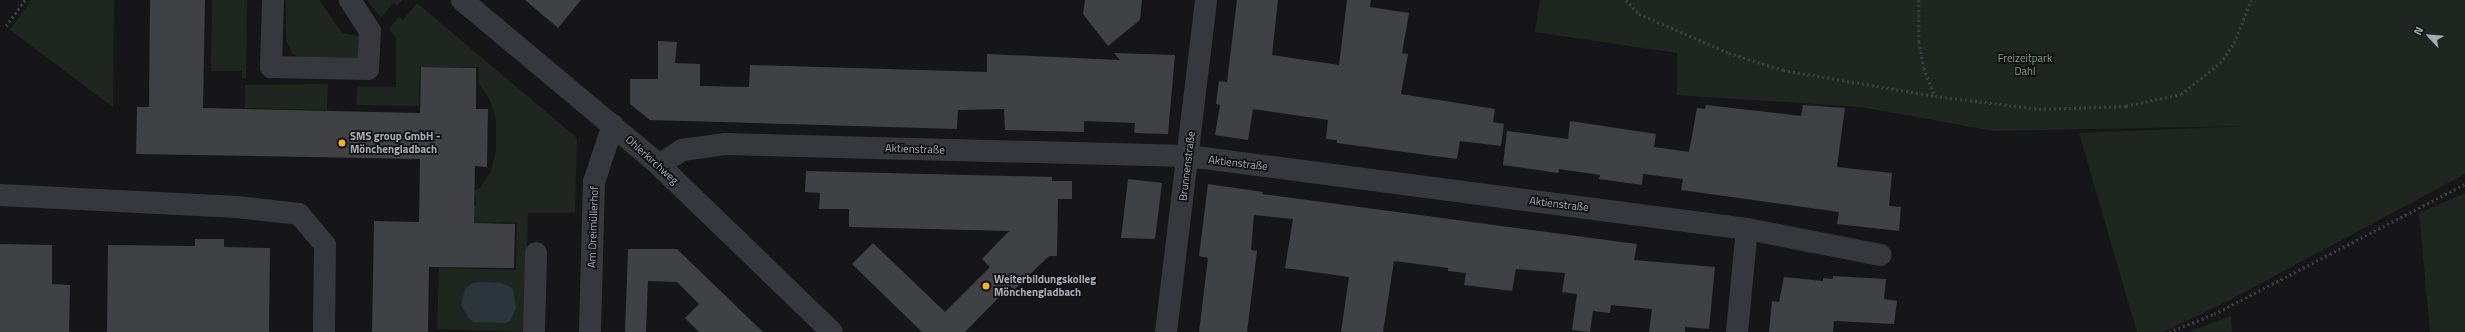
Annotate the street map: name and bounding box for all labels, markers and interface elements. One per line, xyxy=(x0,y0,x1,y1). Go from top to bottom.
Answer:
north arrow xyxy=(2409,16,2449,56)
text: N xyxy=(2409,24,2427,38)
park label: Freizeitpark Dahl xyxy=(1998,52,2052,78)
place label: SMS group GmbH - Mönchengladbach xyxy=(350,130,440,156)
street label: Brunnenstraße xyxy=(1176,131,1198,201)
street label: Ohlerkirchweg xyxy=(623,133,681,187)
marker: SMS group GmbH - Mönchengladbach xyxy=(337,138,347,148)
street label: Aktienstraße xyxy=(885,141,945,157)
street label: Aktienstraße xyxy=(1208,153,1268,173)
street label: Am Dreimüllerhof xyxy=(585,186,601,268)
street label: Aktienstraße xyxy=(1529,194,1589,214)
place label: Weiterbildungskolleg Mönchengladbach xyxy=(994,273,1096,299)
marker: Weiterbildungskolleg Mönchengladbach xyxy=(981,281,991,291)

